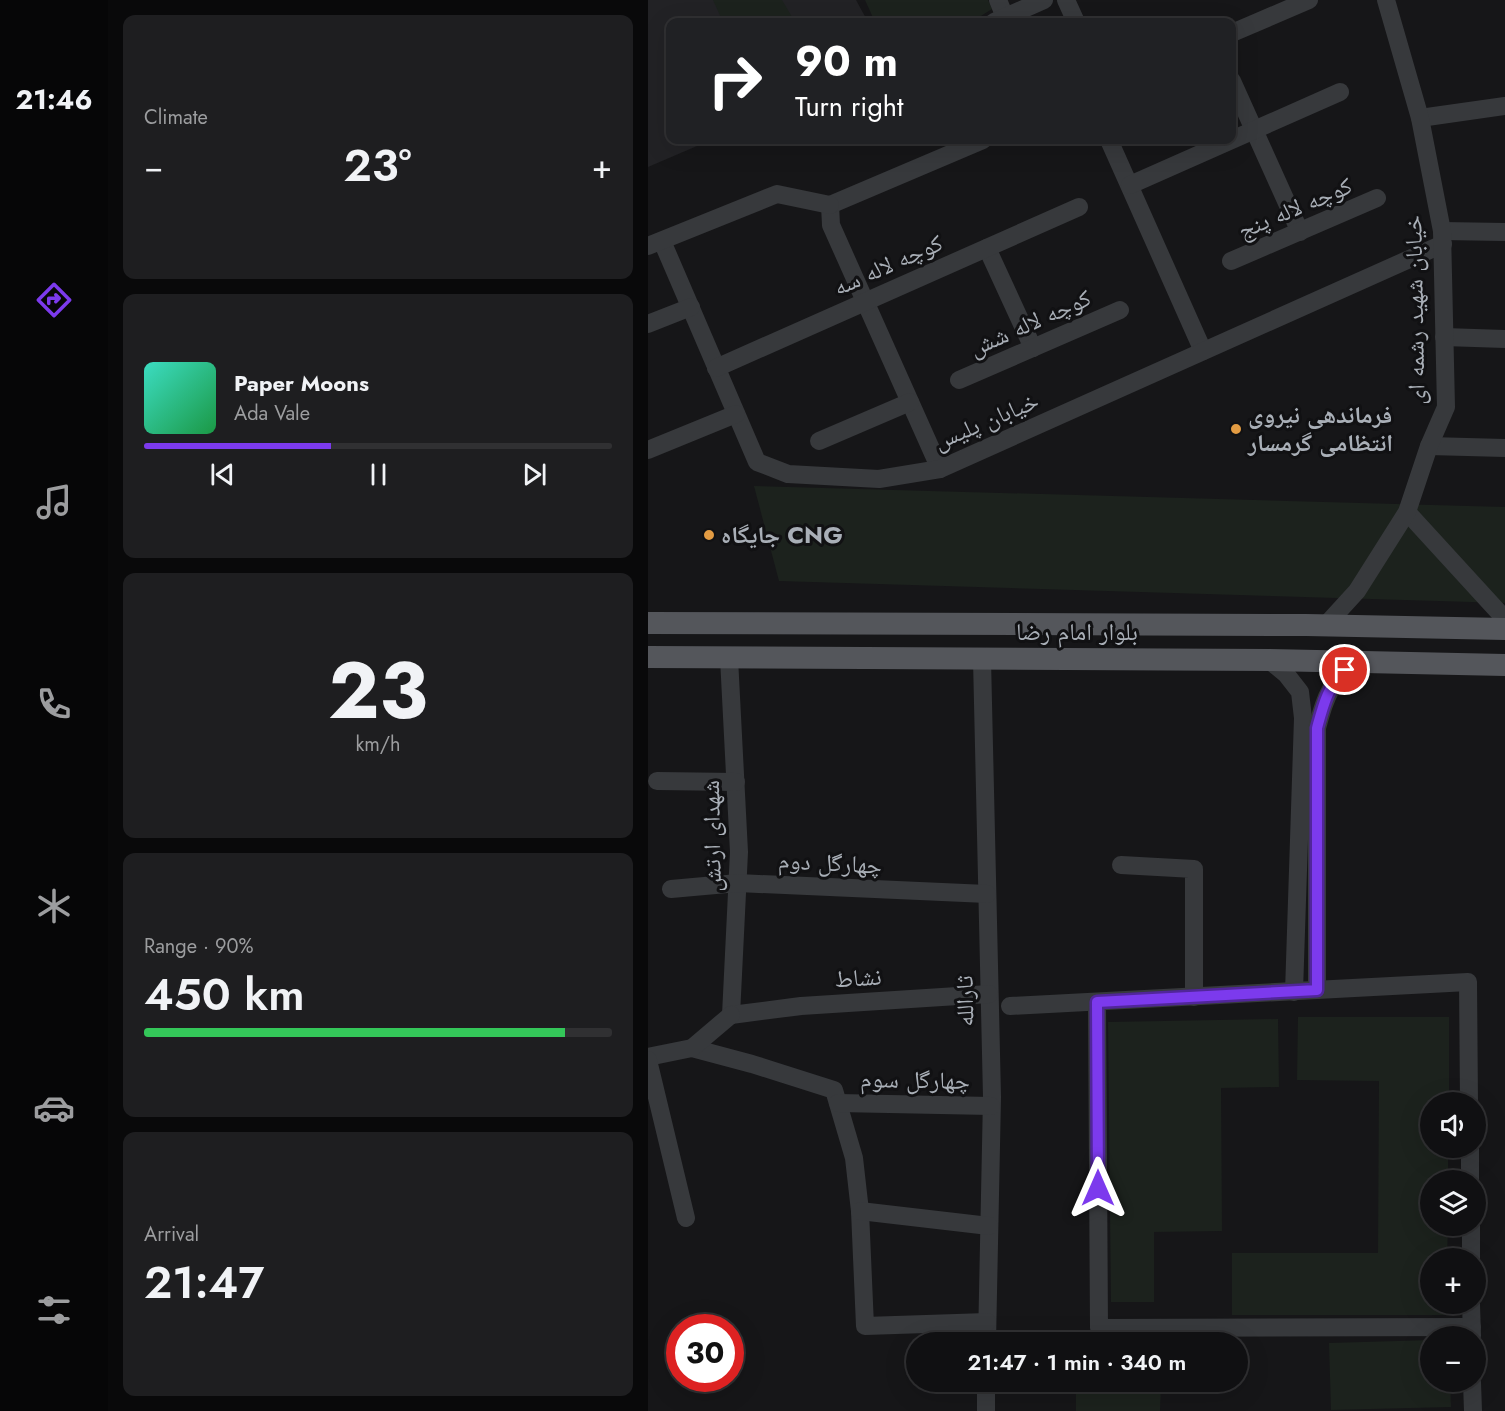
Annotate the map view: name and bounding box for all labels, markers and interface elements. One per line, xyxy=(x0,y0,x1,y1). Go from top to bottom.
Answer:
text: 90 m xyxy=(795,31,898,92)
icon: right xyxy=(696,42,774,120)
text: 21:46 xyxy=(15,80,93,119)
text: Turn right xyxy=(795,87,903,126)
text: Climate xyxy=(144,103,208,132)
text: 23° xyxy=(343,133,412,198)
text: − xyxy=(144,143,163,190)
text: + xyxy=(592,143,612,190)
street label: کوچه لاله پنج xyxy=(1232,168,1358,247)
street label: خیابان شهید رشمه ای xyxy=(1395,215,1434,405)
street label: کوچه لاله سه xyxy=(827,225,948,304)
icon: directions xyxy=(33,279,75,321)
street label: کوچه لاله شش xyxy=(963,280,1096,365)
text: Paper Moons xyxy=(234,367,369,399)
street label: خیابان پلیس xyxy=(928,383,1044,458)
place label: فرماندهی نیروی انتظامی گرمسار xyxy=(1247,397,1393,460)
text: Ada Vale xyxy=(234,399,310,428)
marker: فرماندهی نیروی انتظامی گرمسار xyxy=(1229,422,1243,436)
icon: previous xyxy=(206,458,239,491)
icon: pause xyxy=(362,458,395,491)
icon: next xyxy=(518,458,551,491)
icon: music xyxy=(33,481,75,523)
place label: جایگاه CNG xyxy=(721,517,843,552)
marker: جایگاه CNG xyxy=(702,528,716,542)
street label: بلوار امام رضا xyxy=(1016,614,1138,649)
text: 23 xyxy=(328,635,428,747)
pin xyxy=(1319,644,1370,695)
icon: arrive xyxy=(1328,653,1361,686)
icon: phone xyxy=(33,683,75,725)
text: km/h xyxy=(355,730,401,759)
street label: شهدای ارتش xyxy=(693,780,730,892)
street label: چهارگل دوم xyxy=(777,842,883,883)
icon: climate xyxy=(33,885,75,927)
text: Range · 90% xyxy=(144,932,254,961)
street label: نشاط xyxy=(833,958,883,997)
text: 450 km xyxy=(144,962,305,1027)
street label: ثارالله xyxy=(947,975,982,1027)
street label: چهارگل سوم xyxy=(860,1061,970,1098)
icon: car xyxy=(33,1087,75,1129)
map controls xyxy=(1420,1092,1486,1392)
button: sound xyxy=(1420,1092,1486,1158)
position arrow xyxy=(1066,1156,1130,1220)
button: layers xyxy=(1420,1170,1486,1236)
text: Arrival xyxy=(144,1220,199,1249)
button: + xyxy=(1420,1248,1486,1314)
text: 21:47 xyxy=(144,1250,264,1315)
icon: filters xyxy=(33,1289,75,1331)
speed limit sign: 30 xyxy=(666,1314,744,1392)
button: − xyxy=(1420,1326,1486,1392)
text: 21:47 · 1 min · 340 m xyxy=(968,1346,1186,1378)

